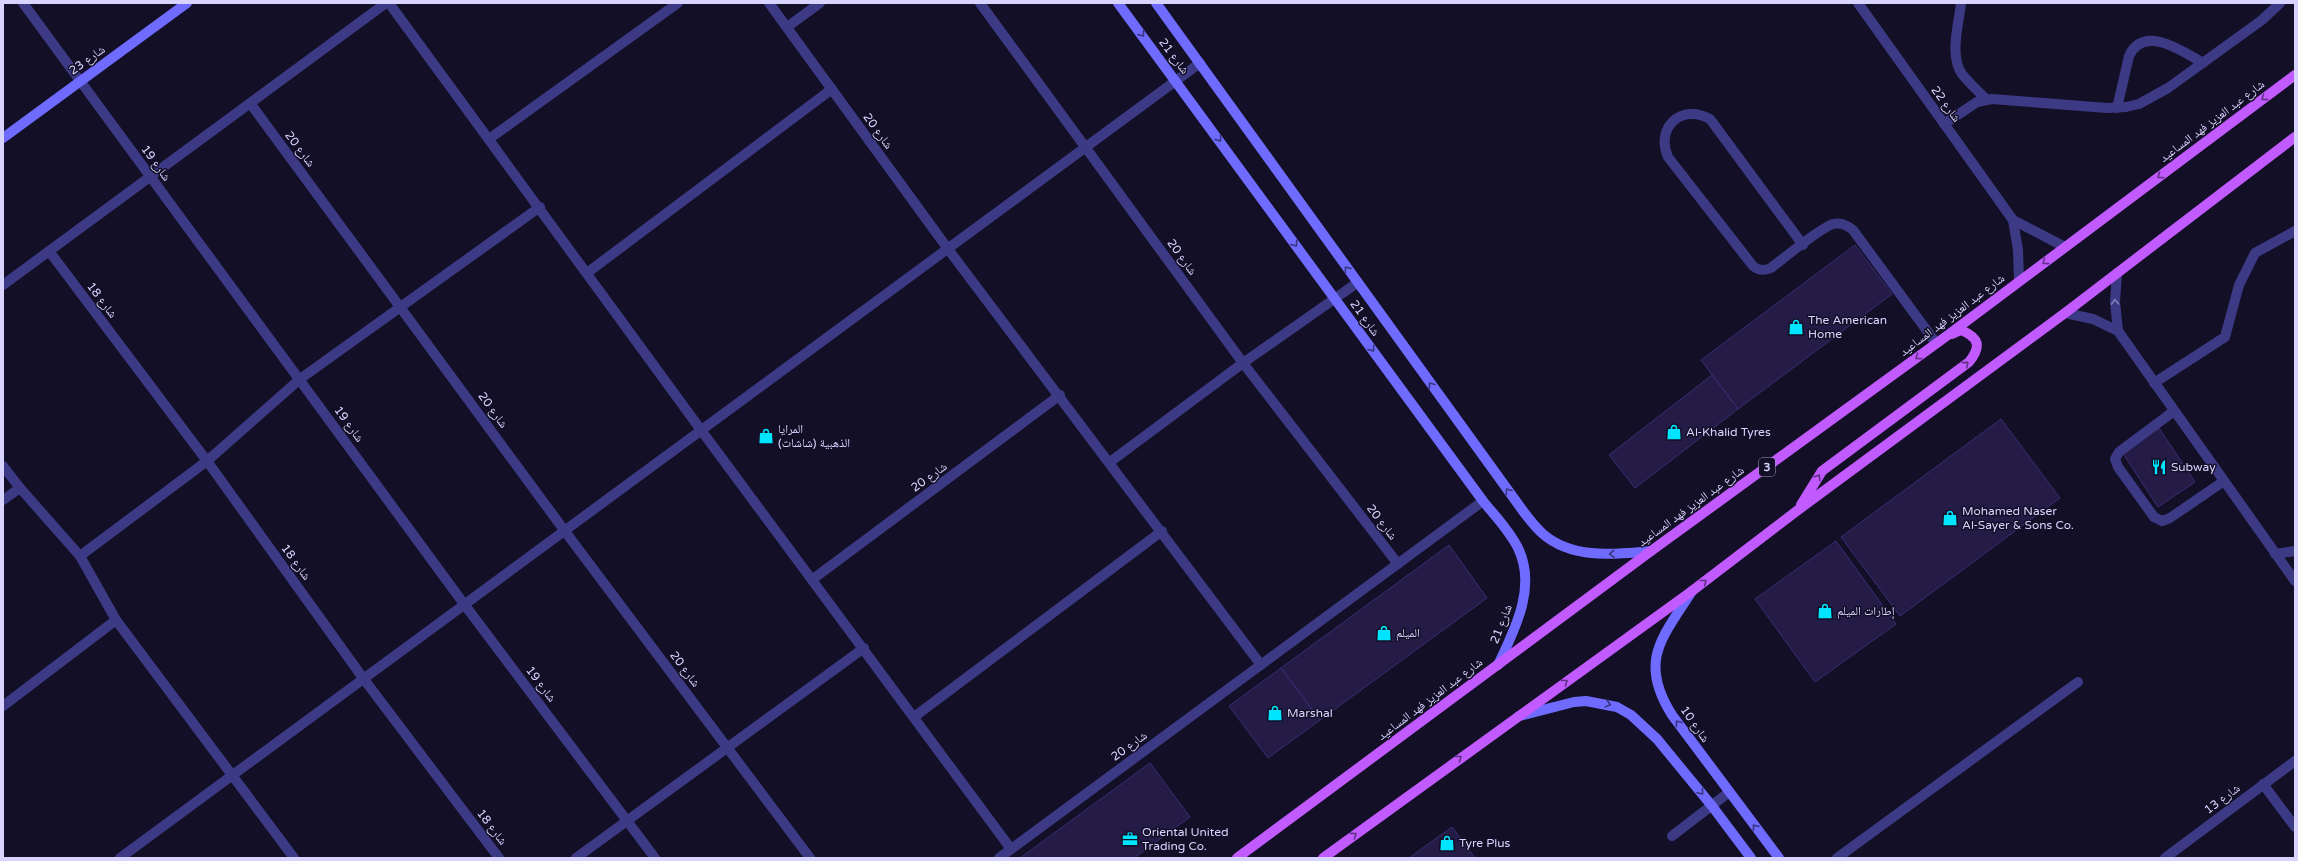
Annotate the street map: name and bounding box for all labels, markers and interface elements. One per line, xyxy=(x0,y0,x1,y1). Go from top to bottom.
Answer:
one-way arrow xyxy=(1137,30,1144,37)
street label: شارع 21 xyxy=(1155,35,1192,77)
street label: شارع 23 xyxy=(66,42,108,79)
street label: شارع عبد العزيز فهد المساعيد xyxy=(2157,77,2268,166)
street label: شارع 22 xyxy=(1927,83,1964,125)
one-way arrow xyxy=(2261,93,2268,100)
street label: شارع 20 xyxy=(859,110,896,152)
street label: شارع 20 xyxy=(281,128,318,170)
one-way arrow xyxy=(1214,135,1222,142)
street label: شارع 19 xyxy=(137,142,174,184)
one-way arrow xyxy=(2157,171,2164,178)
street label: شارع 20 xyxy=(1163,236,1200,278)
one-way arrow xyxy=(1290,240,1298,247)
one-way arrow xyxy=(2042,258,2049,265)
one-way arrow xyxy=(1345,266,1352,273)
street label: شارع عبد العزيز فهد المساعيد xyxy=(1897,271,2008,360)
street label: شارع 18 xyxy=(83,279,120,321)
street label: شارع 21 xyxy=(1346,297,1383,339)
one-way arrow xyxy=(2111,299,2120,305)
place label: The American Home xyxy=(1808,313,1887,341)
shop icon: The American Home xyxy=(1787,318,1805,336)
one-way arrow xyxy=(1367,345,1375,352)
one-way arrow xyxy=(1915,352,1922,359)
one-way arrow xyxy=(1961,362,1969,369)
one-way arrow xyxy=(1429,383,1436,390)
street label: شارع 20 xyxy=(474,389,511,431)
street label: شارع 19 xyxy=(330,403,367,445)
place label: المرايا الذهبية (شاشات) xyxy=(778,422,850,450)
shop icon: Al-Khalid Tyres xyxy=(1665,423,1683,441)
place label: Al-Khalid Tyres xyxy=(1686,425,1771,439)
shop icon: المرايا الذهبية (شاشات) xyxy=(757,427,775,445)
road number: 3 xyxy=(1759,458,1775,476)
restaurant icon: Subway xyxy=(2150,458,2168,476)
street label: شارع 20 xyxy=(908,459,950,496)
place label: Subway xyxy=(2171,460,2216,474)
street label: شارع عبد العزيز فهد المساعيد xyxy=(1635,463,1747,550)
one-way arrow xyxy=(1814,474,1821,481)
one-way arrow xyxy=(1506,488,1513,495)
street label: شارع 20 xyxy=(1363,502,1400,543)
place label: Mohamed Naser Al-Sayer & Sons Co. xyxy=(1962,504,2074,532)
shop icon: Mohamed Naser Al-Sayer & Sons Co. xyxy=(1941,509,1959,527)
street label: شارع 18 xyxy=(277,541,314,583)
one-way arrow xyxy=(1609,549,1616,558)
one-way arrow xyxy=(1700,579,1707,586)
street label: شارع 21 xyxy=(1487,602,1516,646)
shop icon: إطارات الميلم xyxy=(1816,602,1834,620)
place label: إطارات الميلم xyxy=(1837,604,1895,619)
shop icon: الميلم xyxy=(1375,624,1393,642)
place label: الميلم xyxy=(1396,626,1420,641)
street label: شارع 20 xyxy=(666,648,703,690)
street label: شارع عبد العزيز فهد المساعيد xyxy=(1375,655,1486,744)
street label: شارع 19 xyxy=(522,663,559,705)
one-way arrow xyxy=(1560,680,1567,687)
one-way arrow xyxy=(1605,700,1611,708)
street label: شارع 10 xyxy=(1677,703,1713,745)
shop icon: Marshal xyxy=(1266,704,1284,722)
place label: Marshal xyxy=(1287,706,1333,720)
one-way arrow xyxy=(1676,720,1683,727)
street label: شارع 20 xyxy=(1108,728,1150,765)
one-way arrow xyxy=(1455,756,1462,763)
street label: شارع 13 xyxy=(2201,781,2243,818)
one-way arrow xyxy=(1696,788,1703,795)
street label: شارع 18 xyxy=(473,806,510,848)
place label: Oriental United Trading Co. xyxy=(1142,825,1229,853)
one-way arrow xyxy=(1753,825,1760,832)
office icon: Oriental United Trading Co. xyxy=(1121,830,1139,848)
one-way arrow xyxy=(1350,833,1357,840)
shop icon: Tyre Plus xyxy=(1438,834,1456,852)
place label: Tyre Plus xyxy=(1459,836,1511,850)

